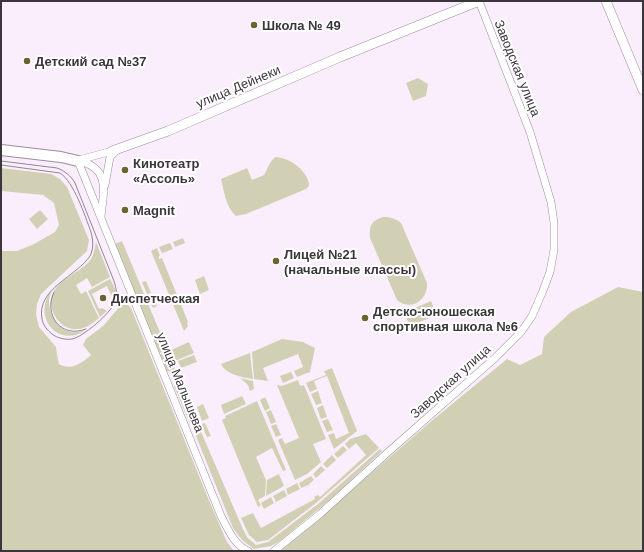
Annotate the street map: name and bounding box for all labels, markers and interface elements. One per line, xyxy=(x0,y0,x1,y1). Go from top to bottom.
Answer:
place label: Школа № 49 xyxy=(262,18,341,33)
street label: Заводская улица xyxy=(491,18,544,119)
marker: Школа № 49 xyxy=(249,20,259,30)
place label: Детский сад №37 xyxy=(35,54,146,69)
marker: Детский сад №37 xyxy=(22,56,32,66)
street label: улица Дейнеки xyxy=(194,62,283,111)
place label: Кинотеатр «Ассоль» xyxy=(133,156,200,186)
marker: Кинотеатр «Ассоль» xyxy=(120,165,130,175)
place label: Magnit xyxy=(133,203,176,218)
marker: Magnit xyxy=(120,205,130,215)
place label: Лицей №21 (начальные классы) xyxy=(284,247,416,277)
marker: Лицей №21 (начальные классы) xyxy=(271,256,281,266)
place label: Диспетческая xyxy=(111,291,200,306)
marker: Диспетческая xyxy=(98,293,108,303)
place label: Детско-юношеская спортивная школа №6 xyxy=(373,304,518,334)
marker: Детско-юношеская спортивная школа №6 xyxy=(360,313,370,323)
street label: улица Малышева xyxy=(154,330,208,435)
street label: Заводская улица xyxy=(407,341,494,421)

